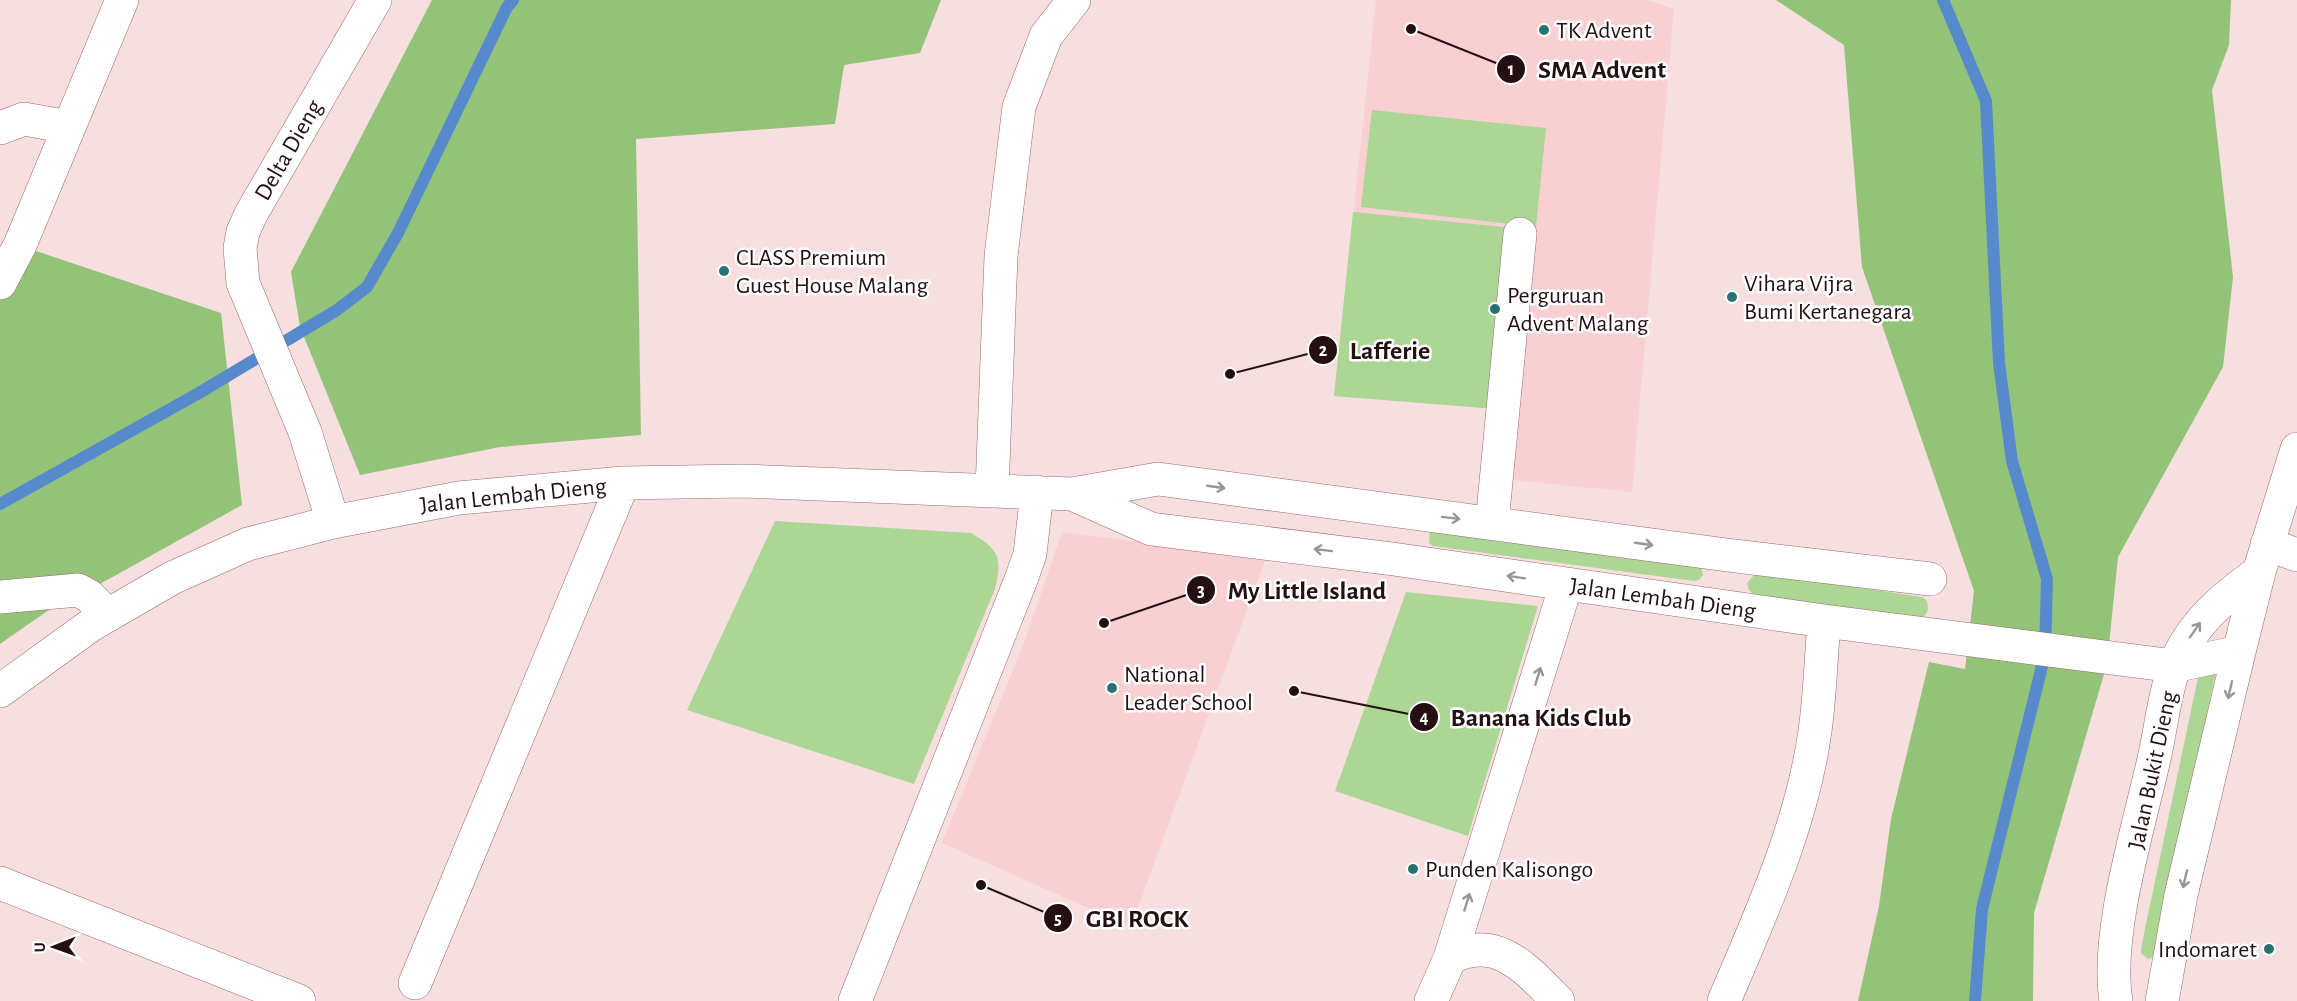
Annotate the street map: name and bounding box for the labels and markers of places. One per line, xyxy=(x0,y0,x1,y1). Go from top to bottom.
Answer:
place label: TK Advent xyxy=(1556,19,1652,43)
marker: TK Advent xyxy=(1537,23,1551,37)
callout: SMA Advent xyxy=(1496,47,1678,91)
place label: CLASS Premium Guest House Malang xyxy=(736,246,929,298)
marker: CLASS Premium Guest House Malang xyxy=(717,264,731,278)
place label: Vihara Vijra Bumi Kertanegara xyxy=(1744,272,1912,324)
place label: Perguruan Advent Malang xyxy=(1507,284,1649,336)
marker: Vihara Vijra Bumi Kertanegara xyxy=(1725,290,1739,304)
marker: Perguruan Advent Malang xyxy=(1488,302,1502,316)
callout: Lafferie xyxy=(1308,328,1442,372)
callout: My Little Island xyxy=(1186,568,1399,612)
place label: National Leader School xyxy=(1124,663,1253,715)
marker: National Leader School xyxy=(1105,681,1119,695)
callout: Banana Kids Club xyxy=(1409,695,1644,739)
place label: Punden Kalisongo xyxy=(1425,858,1593,882)
marker: Punden Kalisongo xyxy=(1406,862,1420,876)
callout: GBI ROCK xyxy=(1043,896,1200,940)
place label: Indomaret xyxy=(2158,938,2257,962)
marker: Indomaret xyxy=(2262,942,2276,956)

